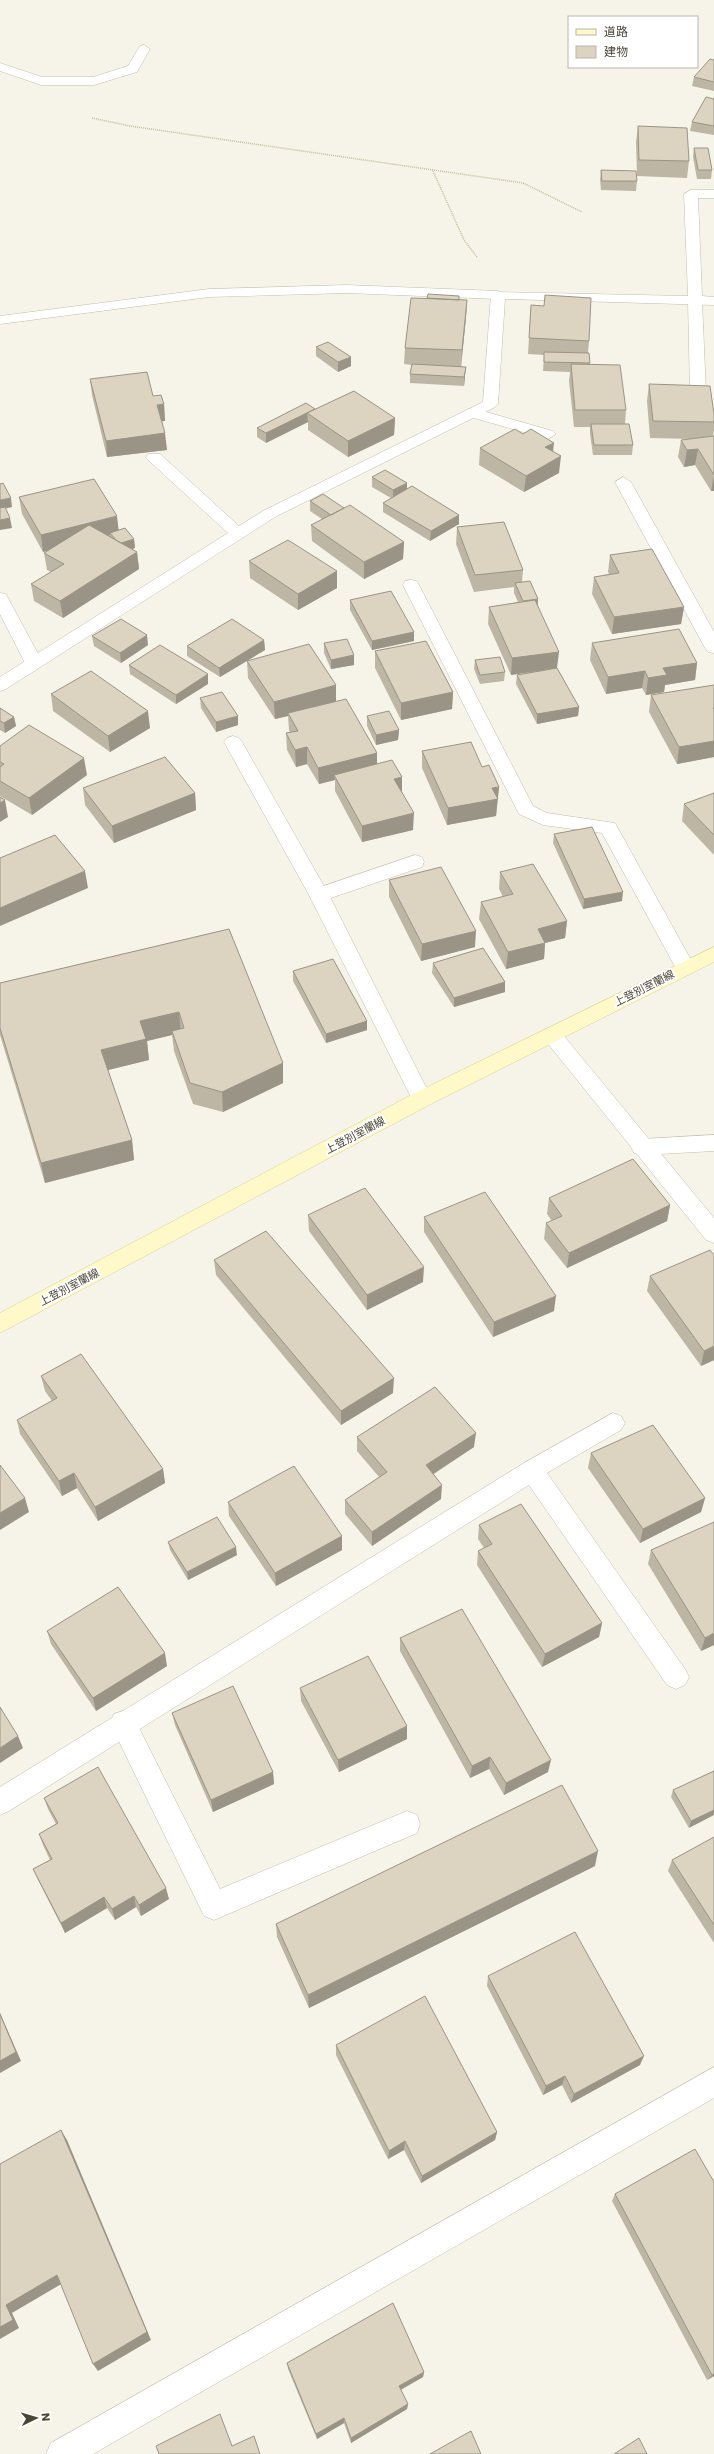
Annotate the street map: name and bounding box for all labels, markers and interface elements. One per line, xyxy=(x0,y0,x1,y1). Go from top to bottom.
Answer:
legend xyxy=(568,16,698,68)
text: 道路 xyxy=(604,23,628,40)
text: 建物 xyxy=(604,43,628,60)
street label: 上登別室蘭線 xyxy=(611,966,677,1010)
street label: 上登別室蘭線 xyxy=(322,1112,388,1158)
street label: 上登別室蘭線 xyxy=(36,1264,102,1310)
north arrow xyxy=(16,2398,56,2438)
text: N xyxy=(38,2412,54,2422)

